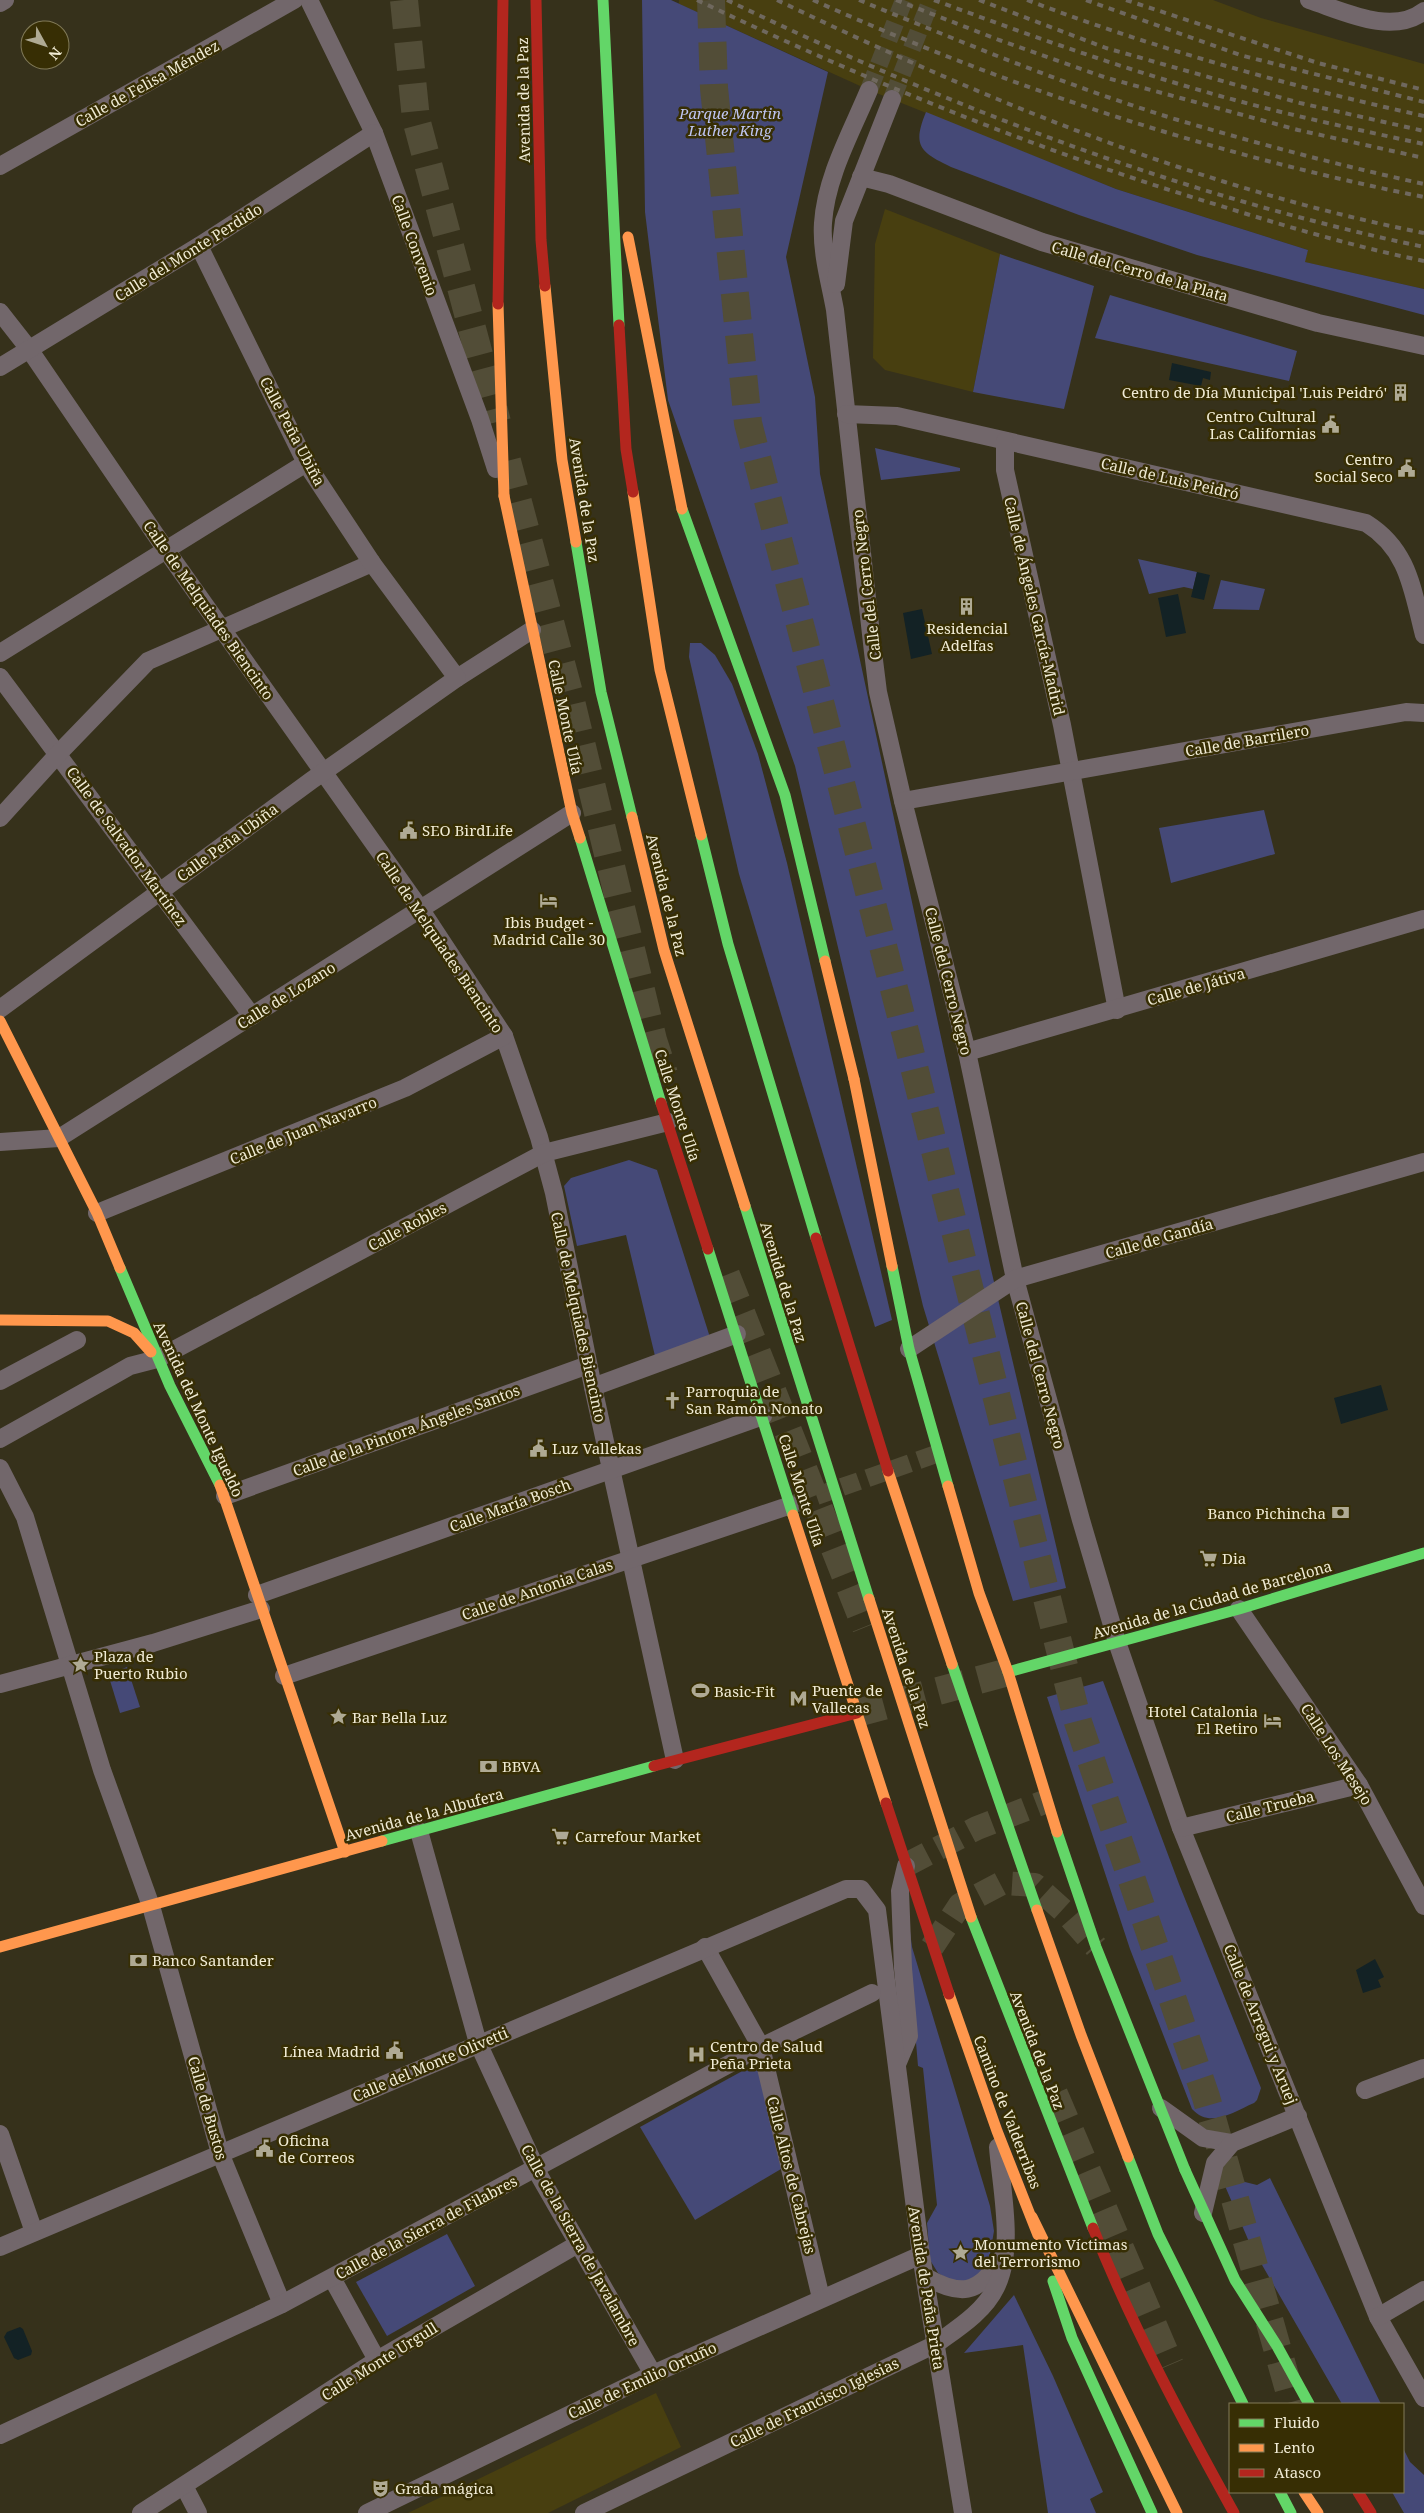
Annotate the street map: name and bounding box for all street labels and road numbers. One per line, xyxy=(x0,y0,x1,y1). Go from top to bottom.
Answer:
street label: Calle de Felisa Méndez xyxy=(72,35,222,131)
street label: Avenida de la Paz xyxy=(512,37,534,163)
street label: Calle Convenio xyxy=(387,192,443,298)
street label: Calle del Monte Perdido xyxy=(110,198,266,306)
street label: Calle del Cerro de la Plata xyxy=(1049,236,1231,306)
street label: Calle Peña Ubiña xyxy=(256,373,330,489)
street label: Avenida de la Paz xyxy=(565,436,605,564)
street label: Calle de Luis Peidró xyxy=(1099,452,1241,504)
street label: Calle de Ángeles García-Madrid xyxy=(1000,495,1070,717)
street label: Calle del Cerro Negro xyxy=(847,508,885,662)
street label: Calle de Melquiades Biencinto xyxy=(139,516,279,704)
street label: Calle Monte Ulía xyxy=(544,658,588,776)
street label: Calle de Barrilero xyxy=(1183,719,1311,761)
street label: Calle de Salvador Martínez xyxy=(62,762,192,930)
street label: Calle Peña Ubiña xyxy=(172,798,282,886)
street label: Avenida de la Paz xyxy=(642,832,692,958)
street label: Calle de Melquiades Biencinto xyxy=(372,847,508,1037)
street label: Calle del Cerro Negro xyxy=(921,905,977,1057)
street label: Calle de Lozano xyxy=(233,957,339,1033)
street label: Calle de Játiva xyxy=(1145,962,1247,1010)
street label: Calle Monte Ulía xyxy=(650,1046,706,1164)
street label: Calle de Juan Navarro xyxy=(227,1091,379,1169)
street label: Calle Robles xyxy=(364,1197,450,1255)
street label: Calle de Melquiades Biencinto xyxy=(547,1210,611,1424)
street label: Calle de Gandía xyxy=(1103,1213,1215,1263)
street label: Avenida de la Paz xyxy=(756,1219,812,1345)
street label: Calle del Cerro Negro xyxy=(1012,1299,1070,1451)
street label: Avenida del Monte Igueldo xyxy=(149,1318,249,1500)
street label: Calle de la Pintora Ángeles Santos xyxy=(290,1379,523,1480)
street label: Calle Monte Ulía xyxy=(774,1431,830,1549)
street label: Calle María Bosch xyxy=(447,1474,574,1536)
street label: Calle de Antonia Calas xyxy=(459,1554,615,1624)
street label: Avenida de la Ciudad de Barcelona xyxy=(1090,1555,1334,1643)
street label: Avenida de la Paz xyxy=(878,1605,936,1731)
street label: Calle Los Mesejo xyxy=(1297,1699,1377,1809)
street label: Avenida de la Albufera xyxy=(343,1783,505,1845)
street label: Calle Trueba xyxy=(1224,1785,1316,1827)
street label: Calle de Arregui y Aruej xyxy=(1220,1941,1302,2107)
street label: Avenida de la Paz xyxy=(1006,1988,1070,2112)
street label: Calle del Monte Olivetti xyxy=(349,2022,511,2106)
street label: Camino de Valderribas xyxy=(969,2032,1047,2192)
street label: Calle de Bustos xyxy=(184,2054,232,2162)
street label: Calle Altos de Cabrejas xyxy=(763,2094,821,2256)
street label: Calle de la Sierra de Javalambre xyxy=(517,2141,645,2349)
street label: Calle de la Sierra de Filabres xyxy=(332,2170,521,2284)
street label: Avenida de Peña Prieta xyxy=(904,2205,950,2371)
street label: Calle Monte Urgull xyxy=(317,2317,441,2405)
street label: Calle de Emilio Ortuño xyxy=(565,2337,719,2423)
street label: Calle de Francisco Iglesias xyxy=(726,2352,902,2452)

